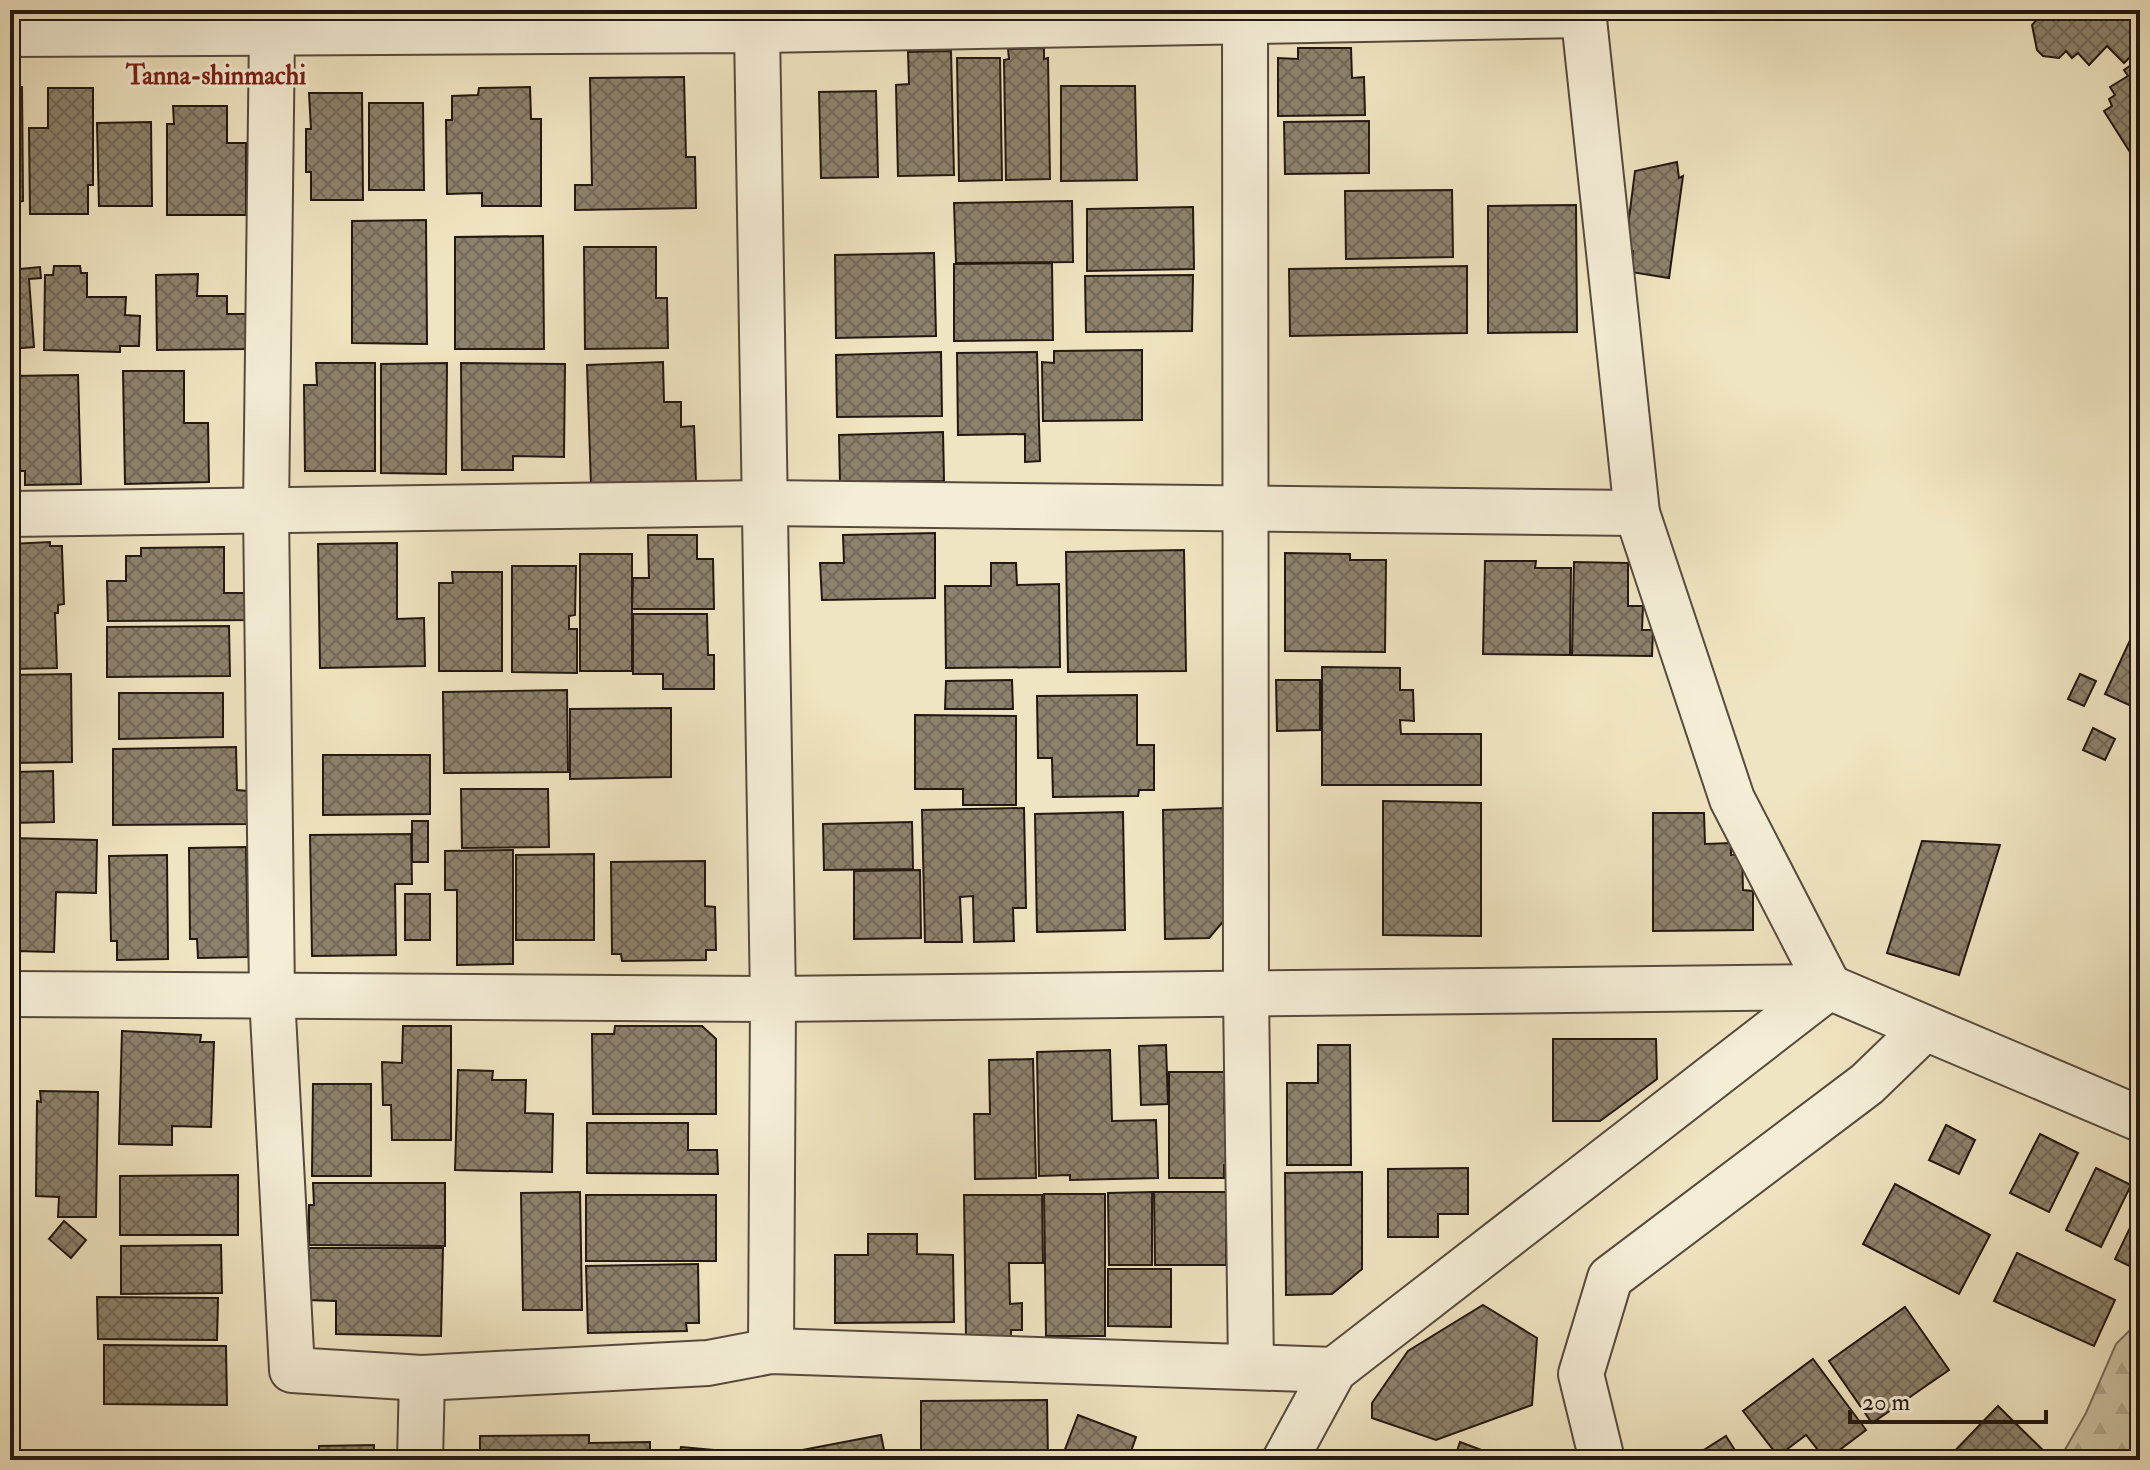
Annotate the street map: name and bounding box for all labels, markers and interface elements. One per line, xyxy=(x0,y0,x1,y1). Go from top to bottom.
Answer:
district label: Tanna-shinmachi xyxy=(125,60,306,92)
scale bar xyxy=(1850,1374,2046,1424)
text: 20 m xyxy=(1862,1387,1911,1418)

